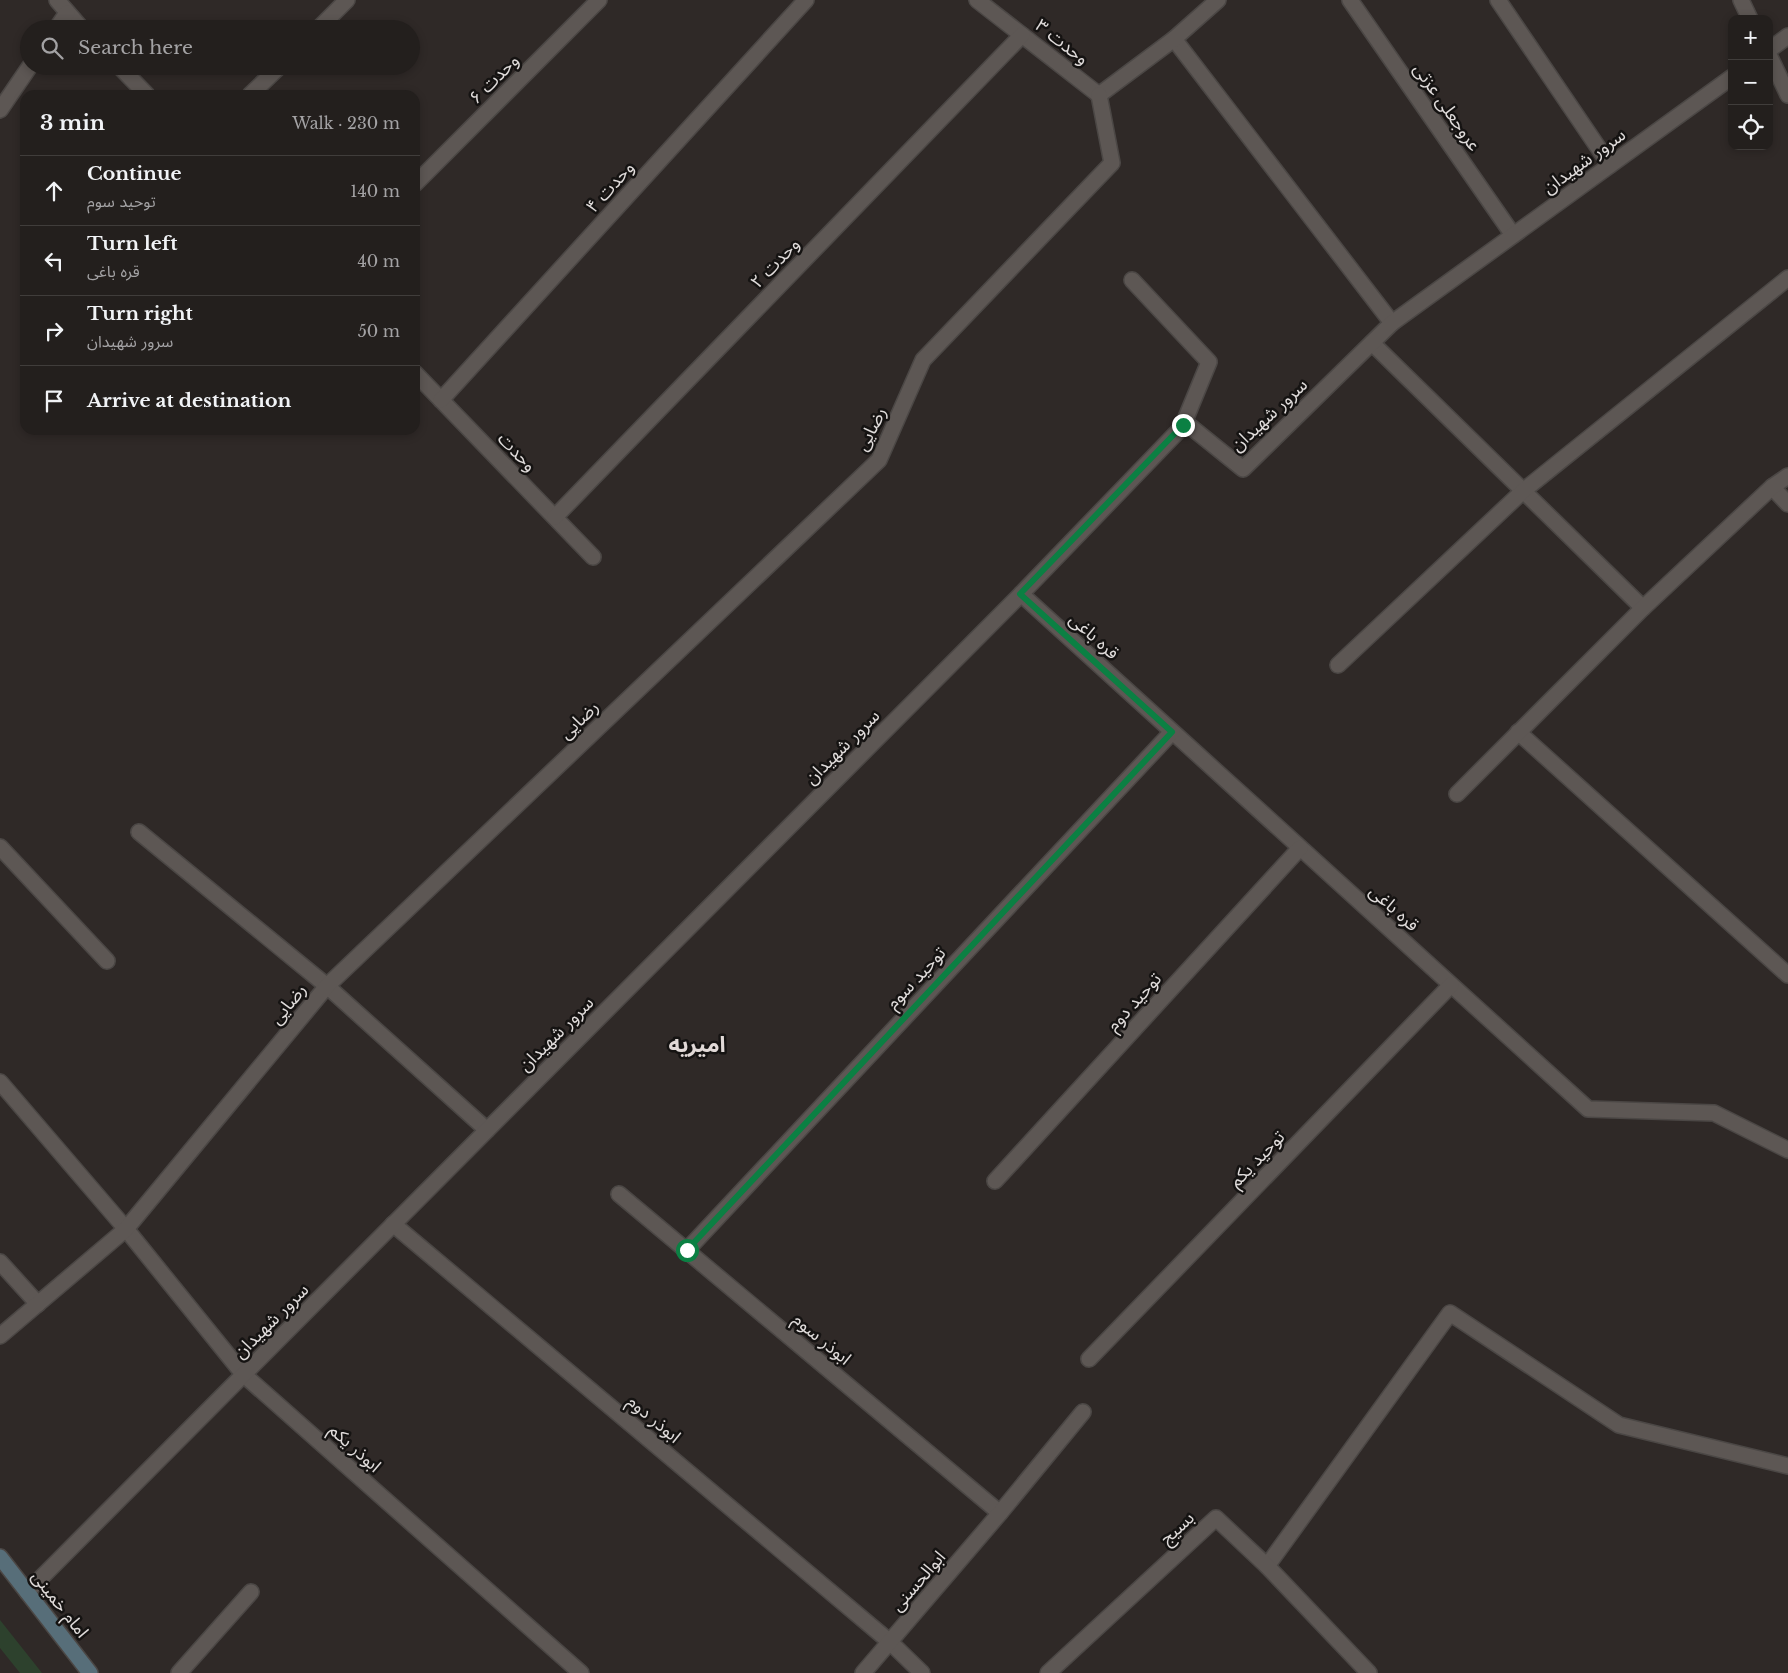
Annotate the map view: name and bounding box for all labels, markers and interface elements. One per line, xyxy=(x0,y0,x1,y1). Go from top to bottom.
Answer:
street label: وحدت ۳ xyxy=(1031,14,1093,70)
map controls xyxy=(1728,15,1773,150)
button: + xyxy=(1728,15,1773,60)
search box xyxy=(20,20,420,75)
icon: search xyxy=(38,34,66,62)
text: Search here xyxy=(78,36,193,59)
street label: وحدت ۶ xyxy=(464,49,524,109)
street label: عروجعلی عزتی xyxy=(1409,59,1485,155)
button: − xyxy=(1728,60,1773,105)
button: locate xyxy=(1728,105,1773,150)
text: 3 min xyxy=(40,110,105,136)
text: Walk · 230 m xyxy=(292,113,400,133)
street label: سرور شهیدان xyxy=(1538,124,1630,198)
street label: وحدت ۴ xyxy=(581,157,639,217)
text: Continue xyxy=(87,162,182,185)
icon: ahead xyxy=(40,177,68,205)
text: 140 m xyxy=(350,181,400,201)
text: توحید سوم xyxy=(87,191,156,211)
text: Turn left xyxy=(87,232,178,255)
street label: وحدت ۲ xyxy=(746,233,804,293)
icon: left xyxy=(40,247,68,275)
text: 40 m xyxy=(357,251,400,271)
text: قره باغی xyxy=(87,261,140,281)
text: Turn right xyxy=(87,302,193,325)
icon: right xyxy=(40,317,68,345)
text: 50 m xyxy=(358,321,400,341)
text: سرور شهیدان xyxy=(87,331,173,351)
street label: سرور شهیدان xyxy=(1226,374,1312,456)
icon: arrive xyxy=(40,387,68,415)
text: Arrive at destination xyxy=(87,389,291,412)
street label: رضایی xyxy=(851,403,891,455)
route end xyxy=(1172,414,1195,437)
street label: وحدت xyxy=(493,428,541,476)
street label: قره باغی xyxy=(1065,608,1123,664)
street label: رضایی xyxy=(555,696,603,744)
street label: سرور شهیدان xyxy=(800,705,884,789)
street label: قره باغی xyxy=(1365,880,1423,936)
street label: توحید سوم xyxy=(882,942,953,1016)
street label: توحید دوم xyxy=(1102,968,1168,1038)
street label: رضایی xyxy=(265,979,311,1029)
street label: سرور شهیدان xyxy=(514,992,598,1076)
district label: امیریه xyxy=(668,1031,726,1058)
street label: توحید یکم xyxy=(1225,1126,1291,1193)
route start xyxy=(676,1239,699,1262)
street label: سرور شهیدان xyxy=(229,1279,313,1363)
street label: ابوذر سوم xyxy=(786,1308,856,1372)
street label: ابوذر دوم xyxy=(621,1390,685,1450)
street label: ابوذر یکم xyxy=(323,1419,386,1479)
street label: بسیج xyxy=(1155,1507,1200,1551)
street label: ابوالحسنی xyxy=(886,1546,950,1616)
street label: امام خمینی xyxy=(24,1566,93,1644)

